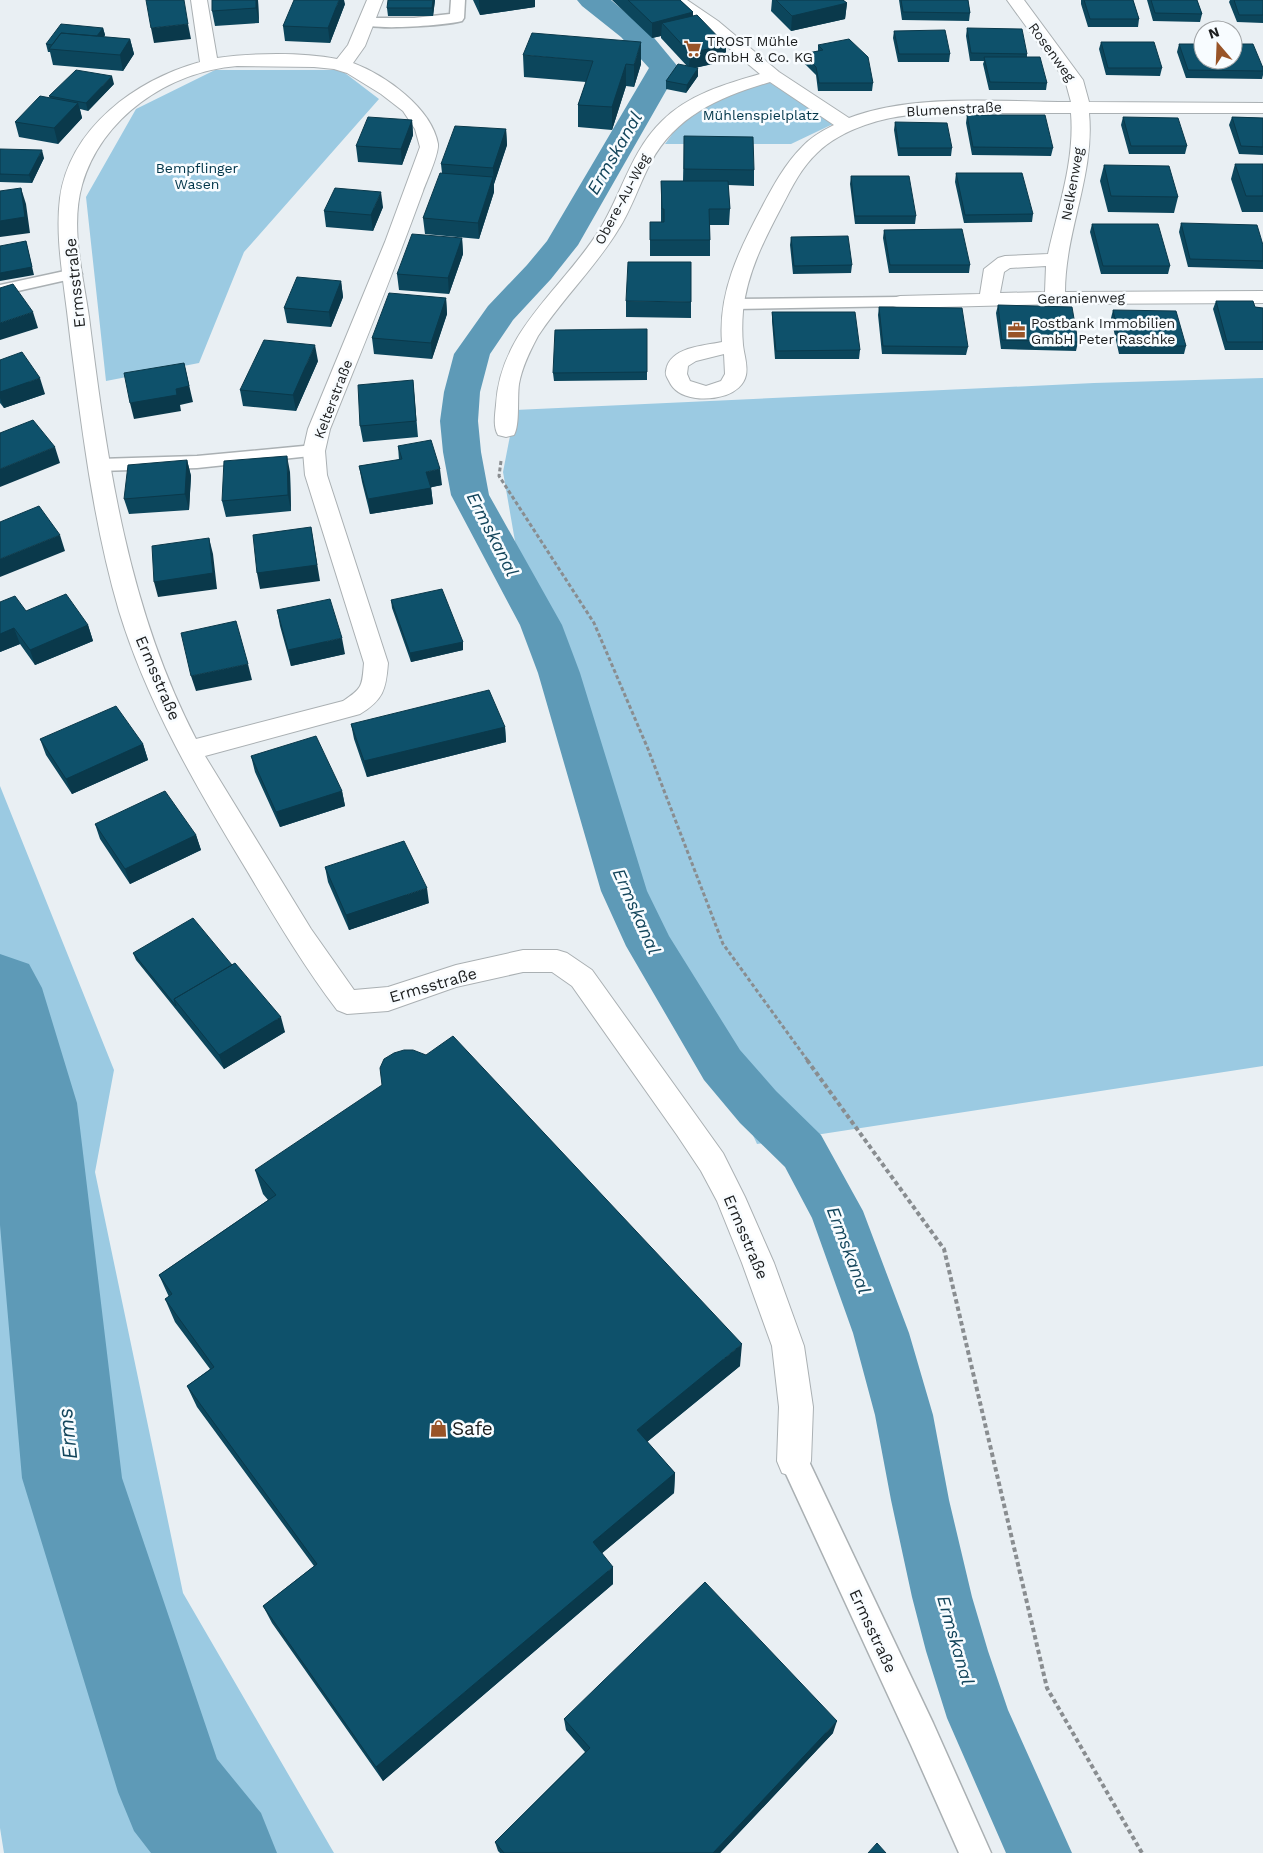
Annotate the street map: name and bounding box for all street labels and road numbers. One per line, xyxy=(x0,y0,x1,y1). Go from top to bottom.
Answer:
street label: Rosenweg xyxy=(1025,20,1079,85)
street label: Blumenstraße xyxy=(906,99,1002,119)
street label: Nelkenweg xyxy=(1058,146,1086,222)
street label: Obere-Au-Weg xyxy=(591,150,653,247)
street label: Ermsstraße xyxy=(61,237,89,329)
street label: Geranienweg xyxy=(1037,289,1126,307)
street label: Kelterstraße xyxy=(311,357,355,441)
street label: Ermsstraße xyxy=(132,633,184,723)
street label: Ermsstraße xyxy=(387,963,479,1007)
street label: Ermsstraße xyxy=(720,1192,772,1282)
street label: Ermsstraße xyxy=(845,1586,901,1676)

